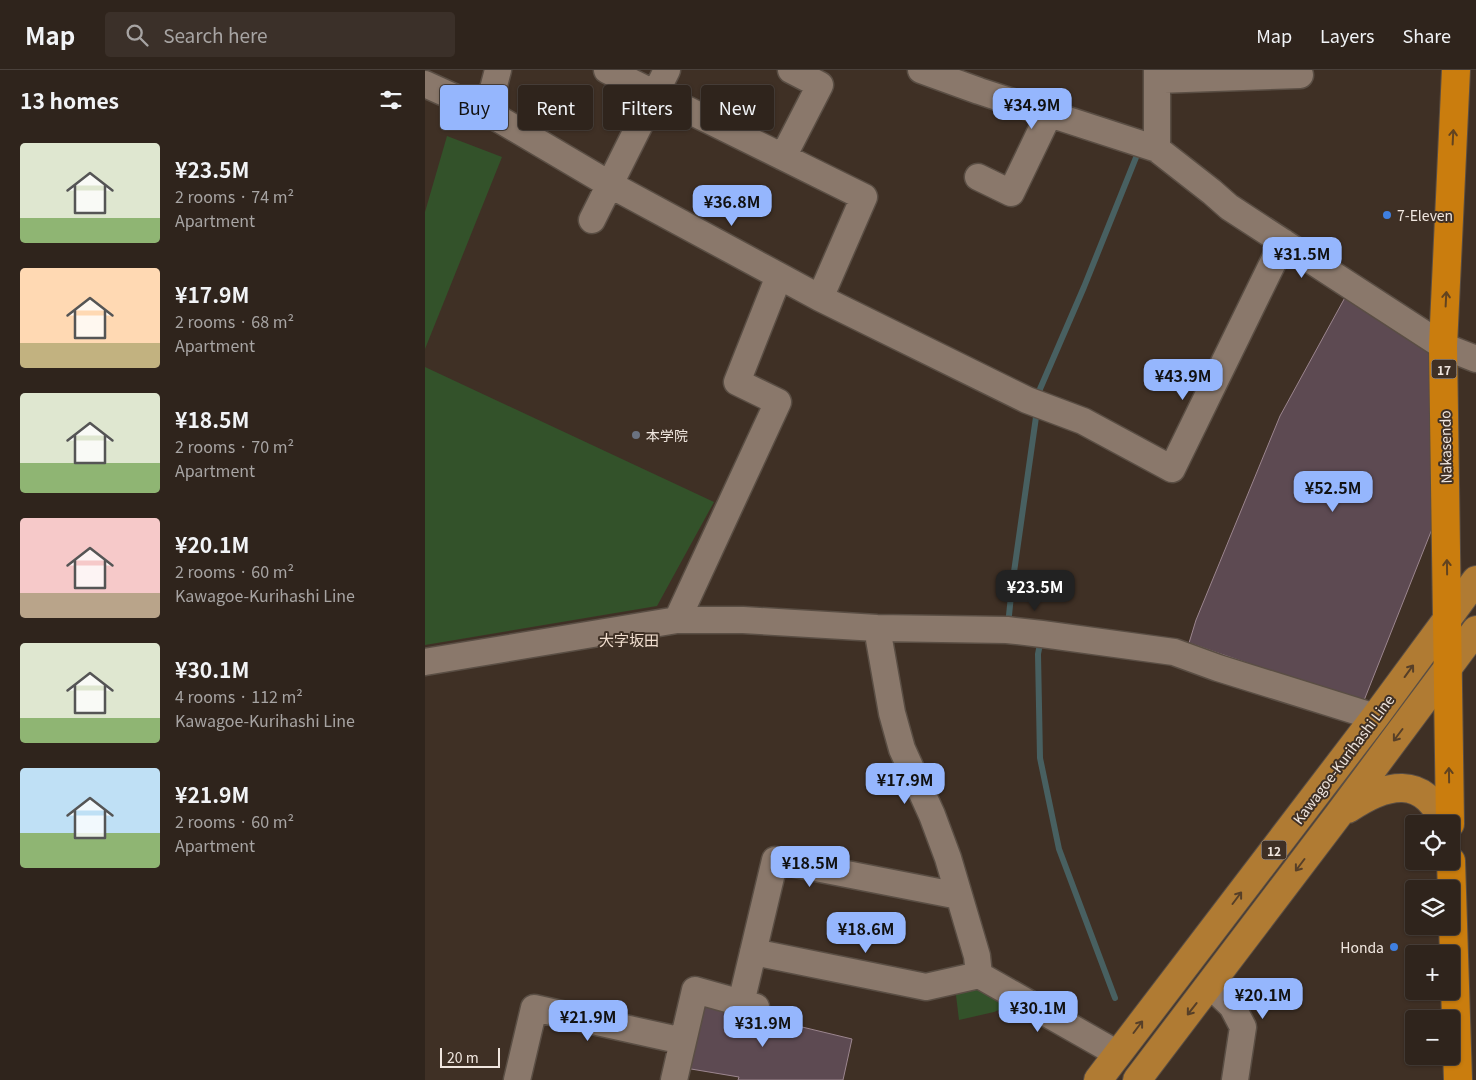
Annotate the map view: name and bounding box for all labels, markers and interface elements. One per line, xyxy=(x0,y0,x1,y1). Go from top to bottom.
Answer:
search box xyxy=(105,12,455,57)
text: Map xyxy=(25,17,75,52)
icon: search xyxy=(123,21,151,49)
text: Search here xyxy=(163,21,268,48)
text: Map xyxy=(1256,22,1292,48)
text: Layers xyxy=(1320,22,1375,48)
text: Share xyxy=(1403,22,1451,48)
text: 13 homes xyxy=(20,85,119,115)
chip: Buy xyxy=(440,85,508,130)
chip: Rent xyxy=(518,85,593,130)
chip: Filters xyxy=(603,85,691,130)
chip: New xyxy=(701,85,774,130)
icon: filters xyxy=(377,86,405,114)
pin: ¥34.9M xyxy=(991,88,1073,130)
text: ¥34.9M xyxy=(1004,92,1060,116)
one-way arrow xyxy=(1449,129,1458,145)
text: ¥23.5M xyxy=(175,154,249,184)
icon: home xyxy=(60,163,120,223)
text: 2 rooms · 74 m² xyxy=(175,184,294,208)
pin: ¥36.8M xyxy=(691,184,773,227)
text: ¥36.8M xyxy=(704,189,760,213)
place label: 7-Eleven xyxy=(1397,205,1453,225)
text: Apartment xyxy=(175,208,255,232)
marker: 7-Eleven xyxy=(1381,209,1393,221)
pin: ¥31.5M xyxy=(1261,236,1343,279)
text: ¥31.5M xyxy=(1274,241,1330,265)
text: ¥17.9M xyxy=(175,279,249,309)
icon: home xyxy=(60,288,120,348)
one-way arrow xyxy=(1441,291,1450,307)
text: 2 rooms · 68 m² xyxy=(175,309,294,333)
text: Apartment xyxy=(175,333,255,357)
pin: ¥43.9M xyxy=(1142,358,1224,401)
road number: 17 xyxy=(1431,360,1457,378)
text: ¥43.9M xyxy=(1155,363,1211,387)
text: ¥18.5M xyxy=(175,404,249,434)
street label: Nakasendo xyxy=(1434,410,1456,484)
icon: home xyxy=(60,413,120,473)
place label: 本学院 xyxy=(646,425,688,445)
marker: 本学院 xyxy=(630,429,642,441)
text: 2 rooms · 70 m² xyxy=(175,434,294,458)
text: Apartment xyxy=(175,458,255,482)
pin: ¥52.5M xyxy=(1292,470,1374,513)
text: ¥52.5M xyxy=(1305,475,1361,499)
text: ¥20.1M xyxy=(175,529,249,559)
icon: home xyxy=(60,538,120,598)
text: 2 rooms · 60 m² xyxy=(175,559,294,583)
one-way arrow xyxy=(1442,559,1452,575)
pin: ¥23.5M xyxy=(994,570,1076,612)
text: ¥23.5M xyxy=(1007,574,1063,598)
text: Kawagoe-Kurihashi Line xyxy=(175,583,355,607)
district label: 大字坂田 xyxy=(599,629,659,650)
text: ¥30.1M xyxy=(175,654,249,684)
icon: home xyxy=(60,663,120,723)
one-way arrow xyxy=(1404,664,1414,678)
text: 4 rooms · 112 m² xyxy=(175,684,303,708)
street label: Kawagoe-Kurihashi Line xyxy=(1288,690,1398,828)
text: Kawagoe-Kurihashi Line xyxy=(175,708,355,732)
one-way arrow xyxy=(1393,728,1403,742)
pin: ¥17.9M xyxy=(864,762,946,805)
text: ¥17.9M xyxy=(877,767,933,791)
one-way arrow xyxy=(1444,767,1454,784)
text: ¥21.9M xyxy=(175,779,249,809)
icon: home xyxy=(60,788,120,848)
text: 2 rooms · 60 m² xyxy=(175,809,294,833)
map controls xyxy=(1405,815,1460,1065)
button: locate xyxy=(1405,815,1460,870)
text: Apartment xyxy=(175,833,255,857)
road number: 12 xyxy=(1261,840,1287,860)
pin: ¥18.5M xyxy=(769,846,851,888)
text: ¥18.5M xyxy=(782,850,838,874)
one-way arrow xyxy=(1295,858,1306,871)
button: layers xyxy=(1405,880,1460,935)
one-way arrow xyxy=(1232,891,1242,905)
pin: ¥18.6M xyxy=(825,912,907,954)
text: ¥18.6M xyxy=(838,916,894,940)
place label: Honda xyxy=(1340,937,1384,957)
marker: Honda xyxy=(1388,941,1400,953)
button: + xyxy=(1405,945,1460,1000)
pin: ¥20.1M xyxy=(1222,978,1304,1020)
text: ¥20.1M xyxy=(1235,982,1291,1006)
pin: ¥30.1M xyxy=(997,990,1079,1033)
text: ¥30.1M xyxy=(1010,995,1066,1019)
pin: ¥21.9M xyxy=(547,1000,629,1042)
one-way arrow xyxy=(1187,1002,1197,1016)
text: ¥21.9M xyxy=(560,1004,616,1028)
pin: ¥31.9M xyxy=(722,1006,804,1048)
text: ¥31.9M xyxy=(735,1010,791,1034)
button: − xyxy=(1405,1010,1460,1065)
one-way arrow xyxy=(1133,1021,1144,1034)
scale bar xyxy=(440,1045,500,1068)
text: 20 m xyxy=(447,1047,479,1067)

